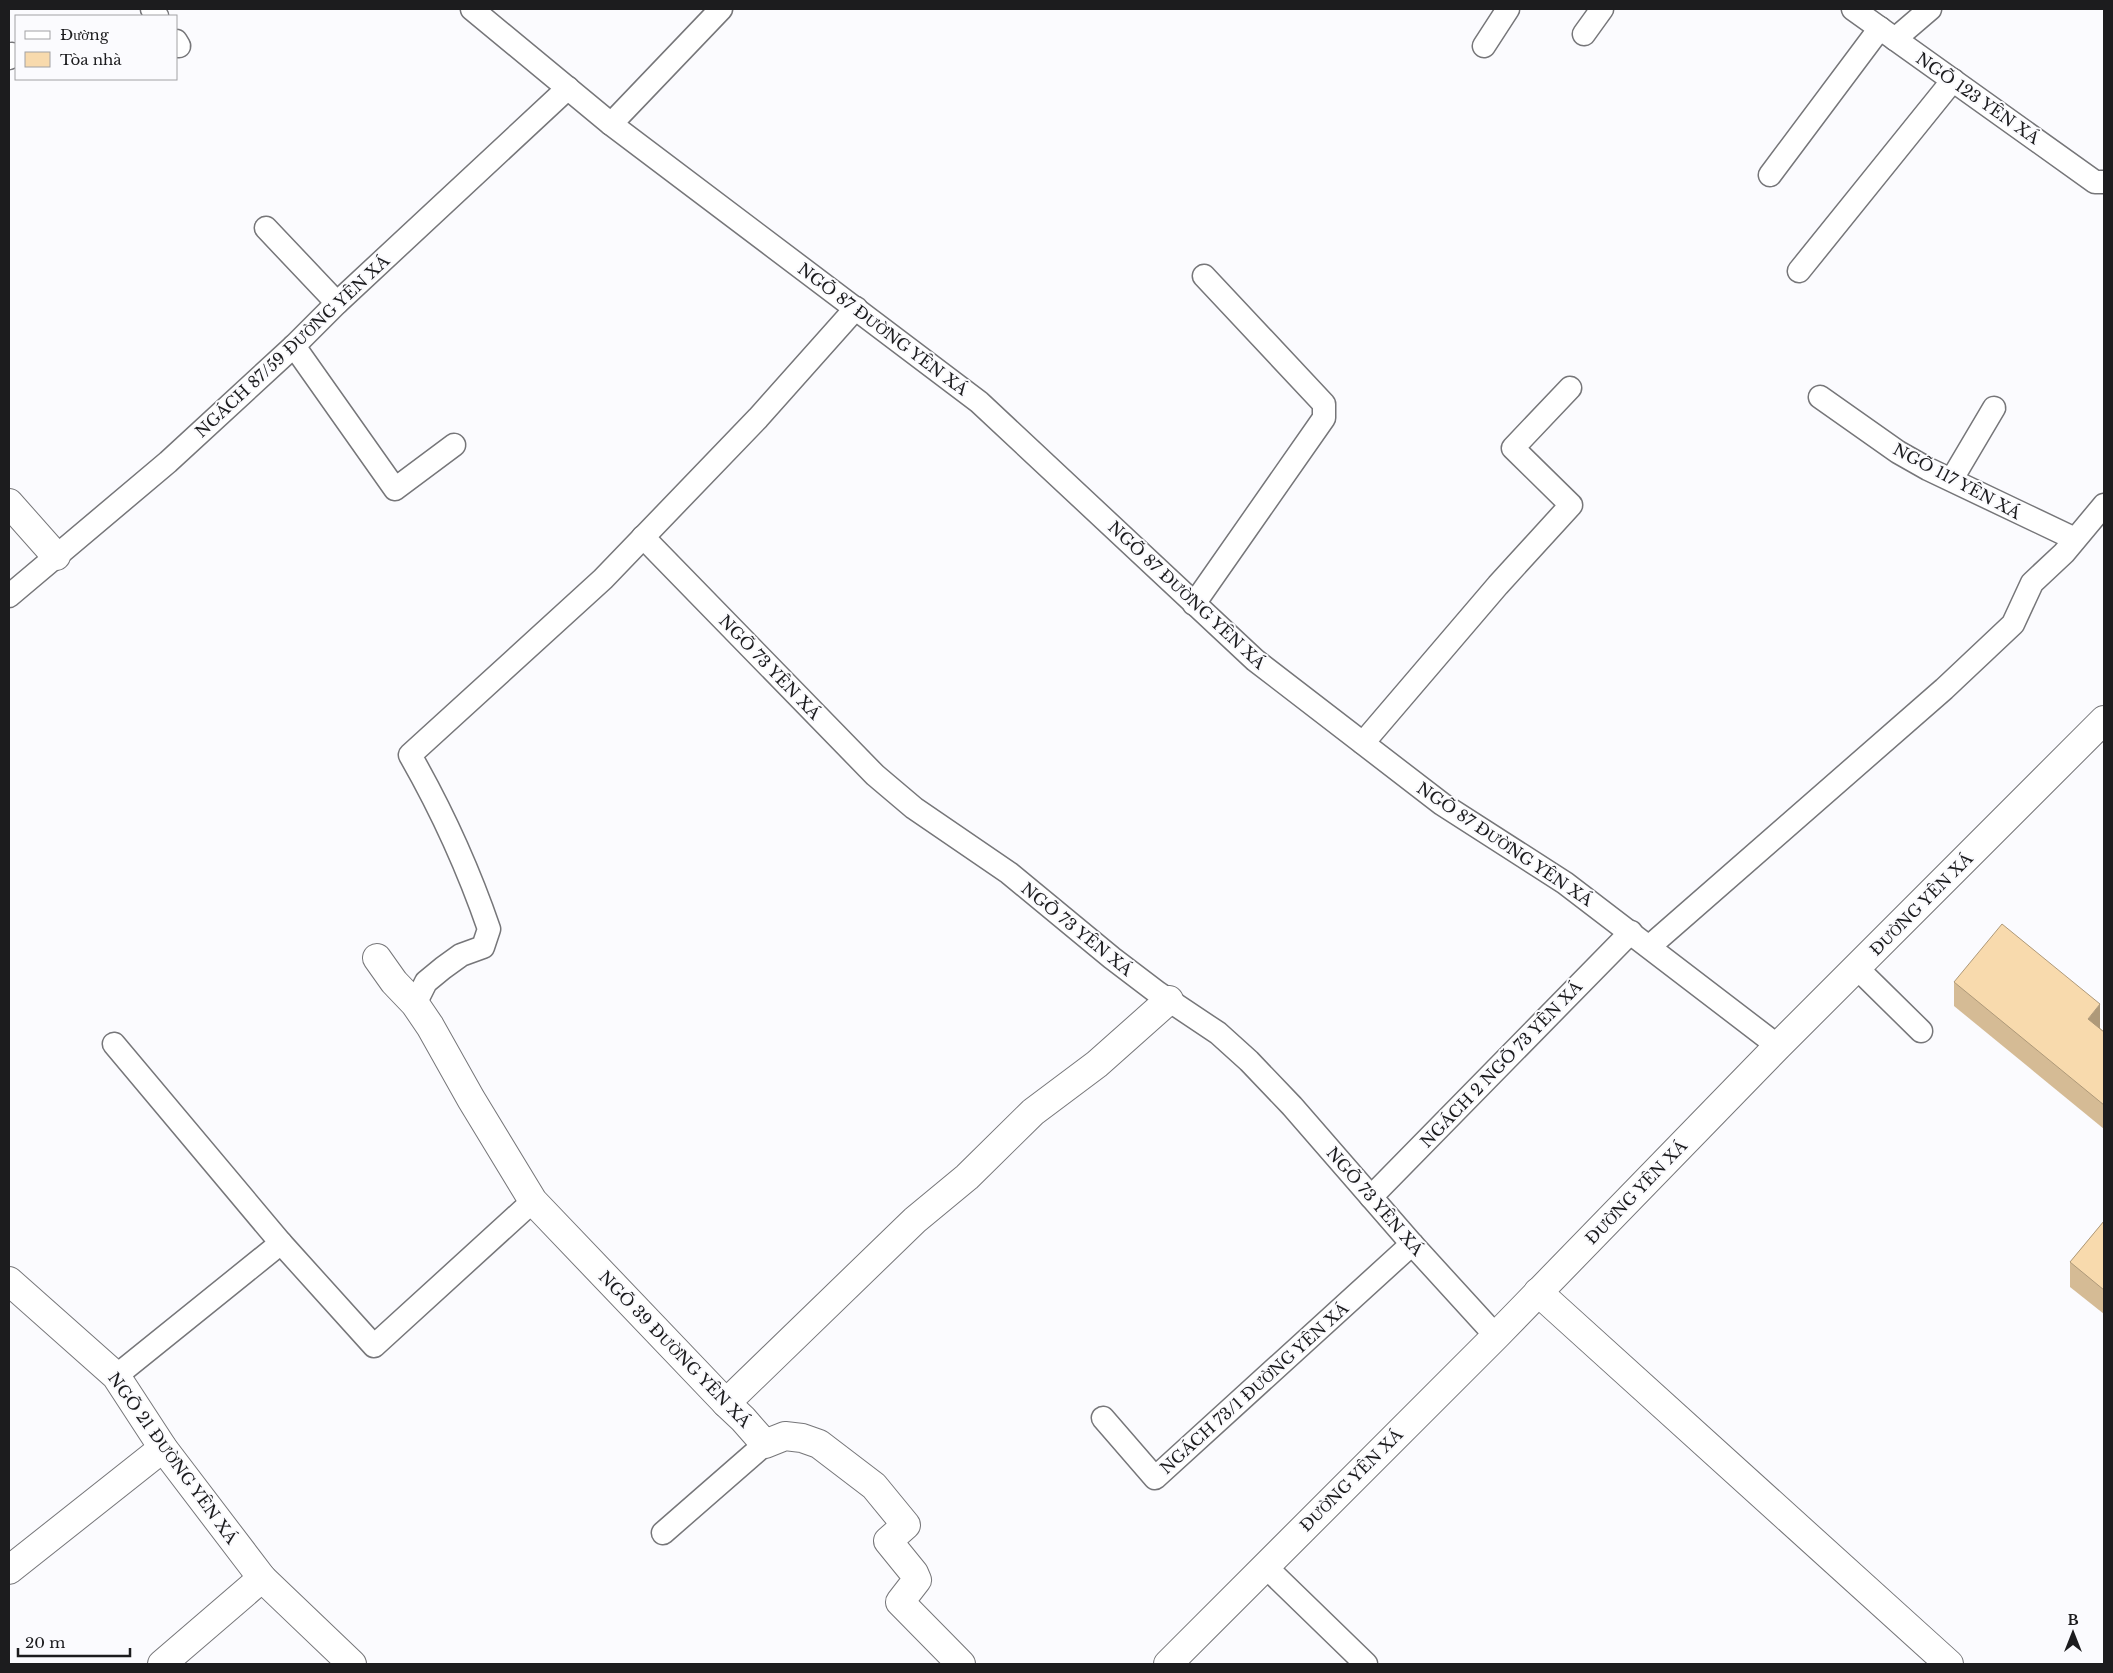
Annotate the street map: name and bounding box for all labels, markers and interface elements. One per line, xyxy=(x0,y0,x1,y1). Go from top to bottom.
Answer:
legend xyxy=(15,15,178,80)
text: Đường xyxy=(60,25,110,44)
street label: NGÕ 123 YÊN XÁ xyxy=(1912,47,2045,148)
text: Tòa nhà xyxy=(60,50,122,69)
street label: NGÁCH 87/59 ĐƯỜNG YÊN XÁ xyxy=(191,250,394,441)
street label: NGÕ 87 ĐƯỜNG YÊN XÁ xyxy=(794,258,973,400)
street label: NGÕ 117 YÊN XÁ xyxy=(1890,438,2025,523)
street label: NGÕ 87 ĐƯỜNG YÊN XÁ xyxy=(1104,516,1271,674)
street label: NGÕ 73 YÊN XÁ xyxy=(715,610,826,724)
street label: NGÕ 87 ĐƯỜNG YÊN XÁ xyxy=(1413,777,1598,911)
street label: ĐƯỜNG YÊN XÁ xyxy=(1865,848,1977,960)
street label: NGÕ 73 YÊN XÁ xyxy=(1017,877,1138,980)
street label: NGÁCH 2 NGÕ 73 YÊN XÁ xyxy=(1415,975,1586,1151)
street label: ĐƯỜNG YÊN XÁ xyxy=(1581,1135,1691,1248)
street label: NGÕ 73 YÊN XÁ xyxy=(1322,1142,1429,1260)
street label: NGÕ 39 ĐƯỜNG YÊN XÁ xyxy=(595,1266,756,1432)
street label: NGÁCH 73/1 ĐƯỜNG YÊN XÁ xyxy=(1156,1298,1353,1478)
street label: NGÕ 21 ĐƯỜNG YÊN XÁ xyxy=(104,1368,243,1548)
street label: ĐƯỜNG YÊN XÁ xyxy=(1295,1424,1407,1536)
north arrow xyxy=(2048,1608,2098,1658)
text: B xyxy=(2067,1611,2079,1629)
scale bar xyxy=(18,1626,130,1658)
text: 20 m xyxy=(25,1633,65,1652)

